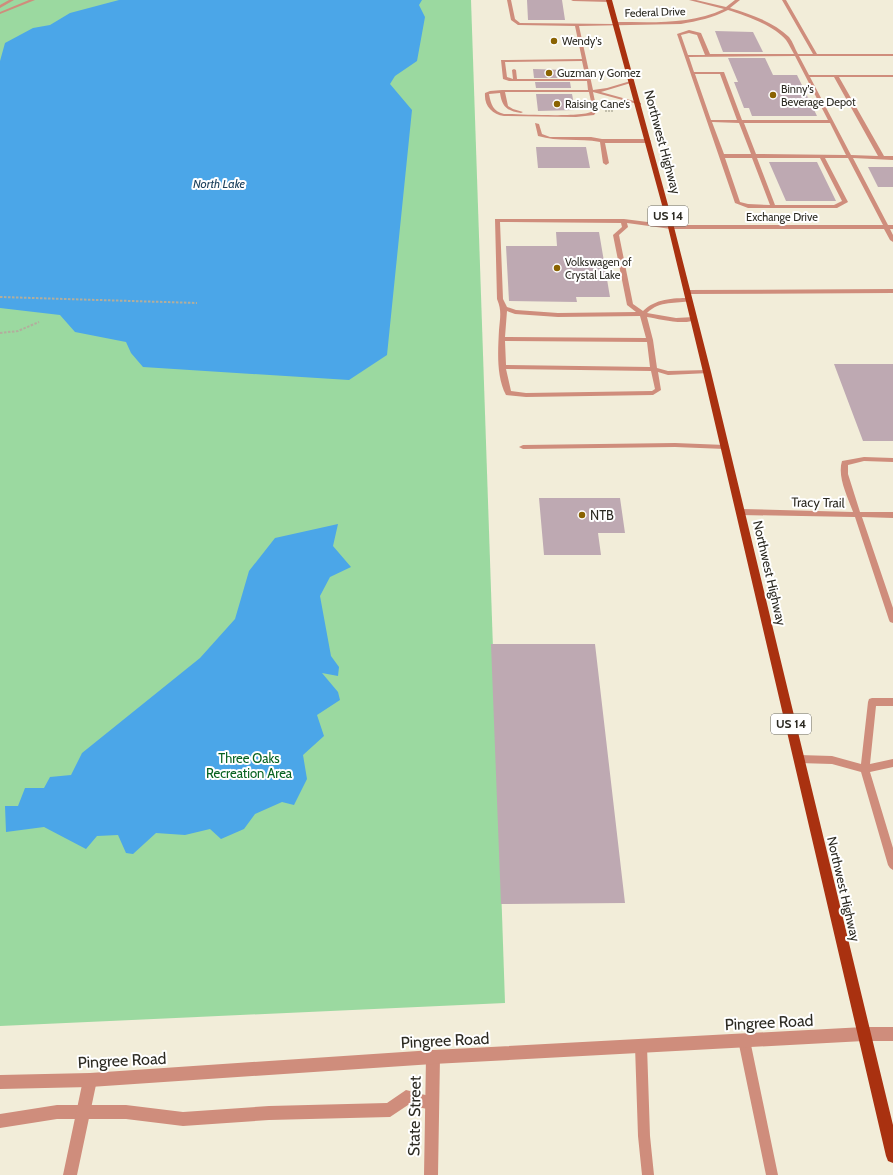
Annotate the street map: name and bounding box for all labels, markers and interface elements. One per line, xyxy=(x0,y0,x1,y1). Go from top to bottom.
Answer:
street label: Federal Drive xyxy=(624,4,686,20)
place label: Wendy's xyxy=(562,34,602,48)
marker: Wendy's xyxy=(549,36,559,46)
place label: Guzman y Gomez xyxy=(557,66,641,80)
marker: Guzman y Gomez xyxy=(544,68,554,78)
place label: Binny's Beverage Depot xyxy=(781,82,856,109)
street label: Northwest Highway xyxy=(641,88,685,196)
marker: Binny's Beverage Depot xyxy=(768,90,778,100)
place label: Raising Cane's xyxy=(565,97,631,111)
marker: Raising Cane's xyxy=(552,99,562,109)
water label: North Lake xyxy=(193,176,246,191)
road number: US 14 xyxy=(648,206,688,226)
street label: Exchange Drive xyxy=(746,210,818,224)
place label: Volkswagen of Crystal Lake xyxy=(565,255,632,282)
marker: Volkswagen of Crystal Lake xyxy=(552,263,562,273)
street label: Tracy Trail xyxy=(791,494,845,510)
place label: NTB xyxy=(590,507,614,523)
marker: NTB xyxy=(577,510,587,520)
street label: Northwest Highway xyxy=(750,519,790,628)
road number: US 14 xyxy=(771,714,811,734)
park label: Three Oaks Recreation Area xyxy=(206,750,293,781)
street label: Northwest Highway xyxy=(824,835,864,944)
street label: Pingree Road xyxy=(724,1011,814,1034)
street label: Pingree Road xyxy=(400,1029,490,1052)
street label: Pingree Road xyxy=(77,1049,167,1072)
street label: State Street xyxy=(404,1075,425,1156)

